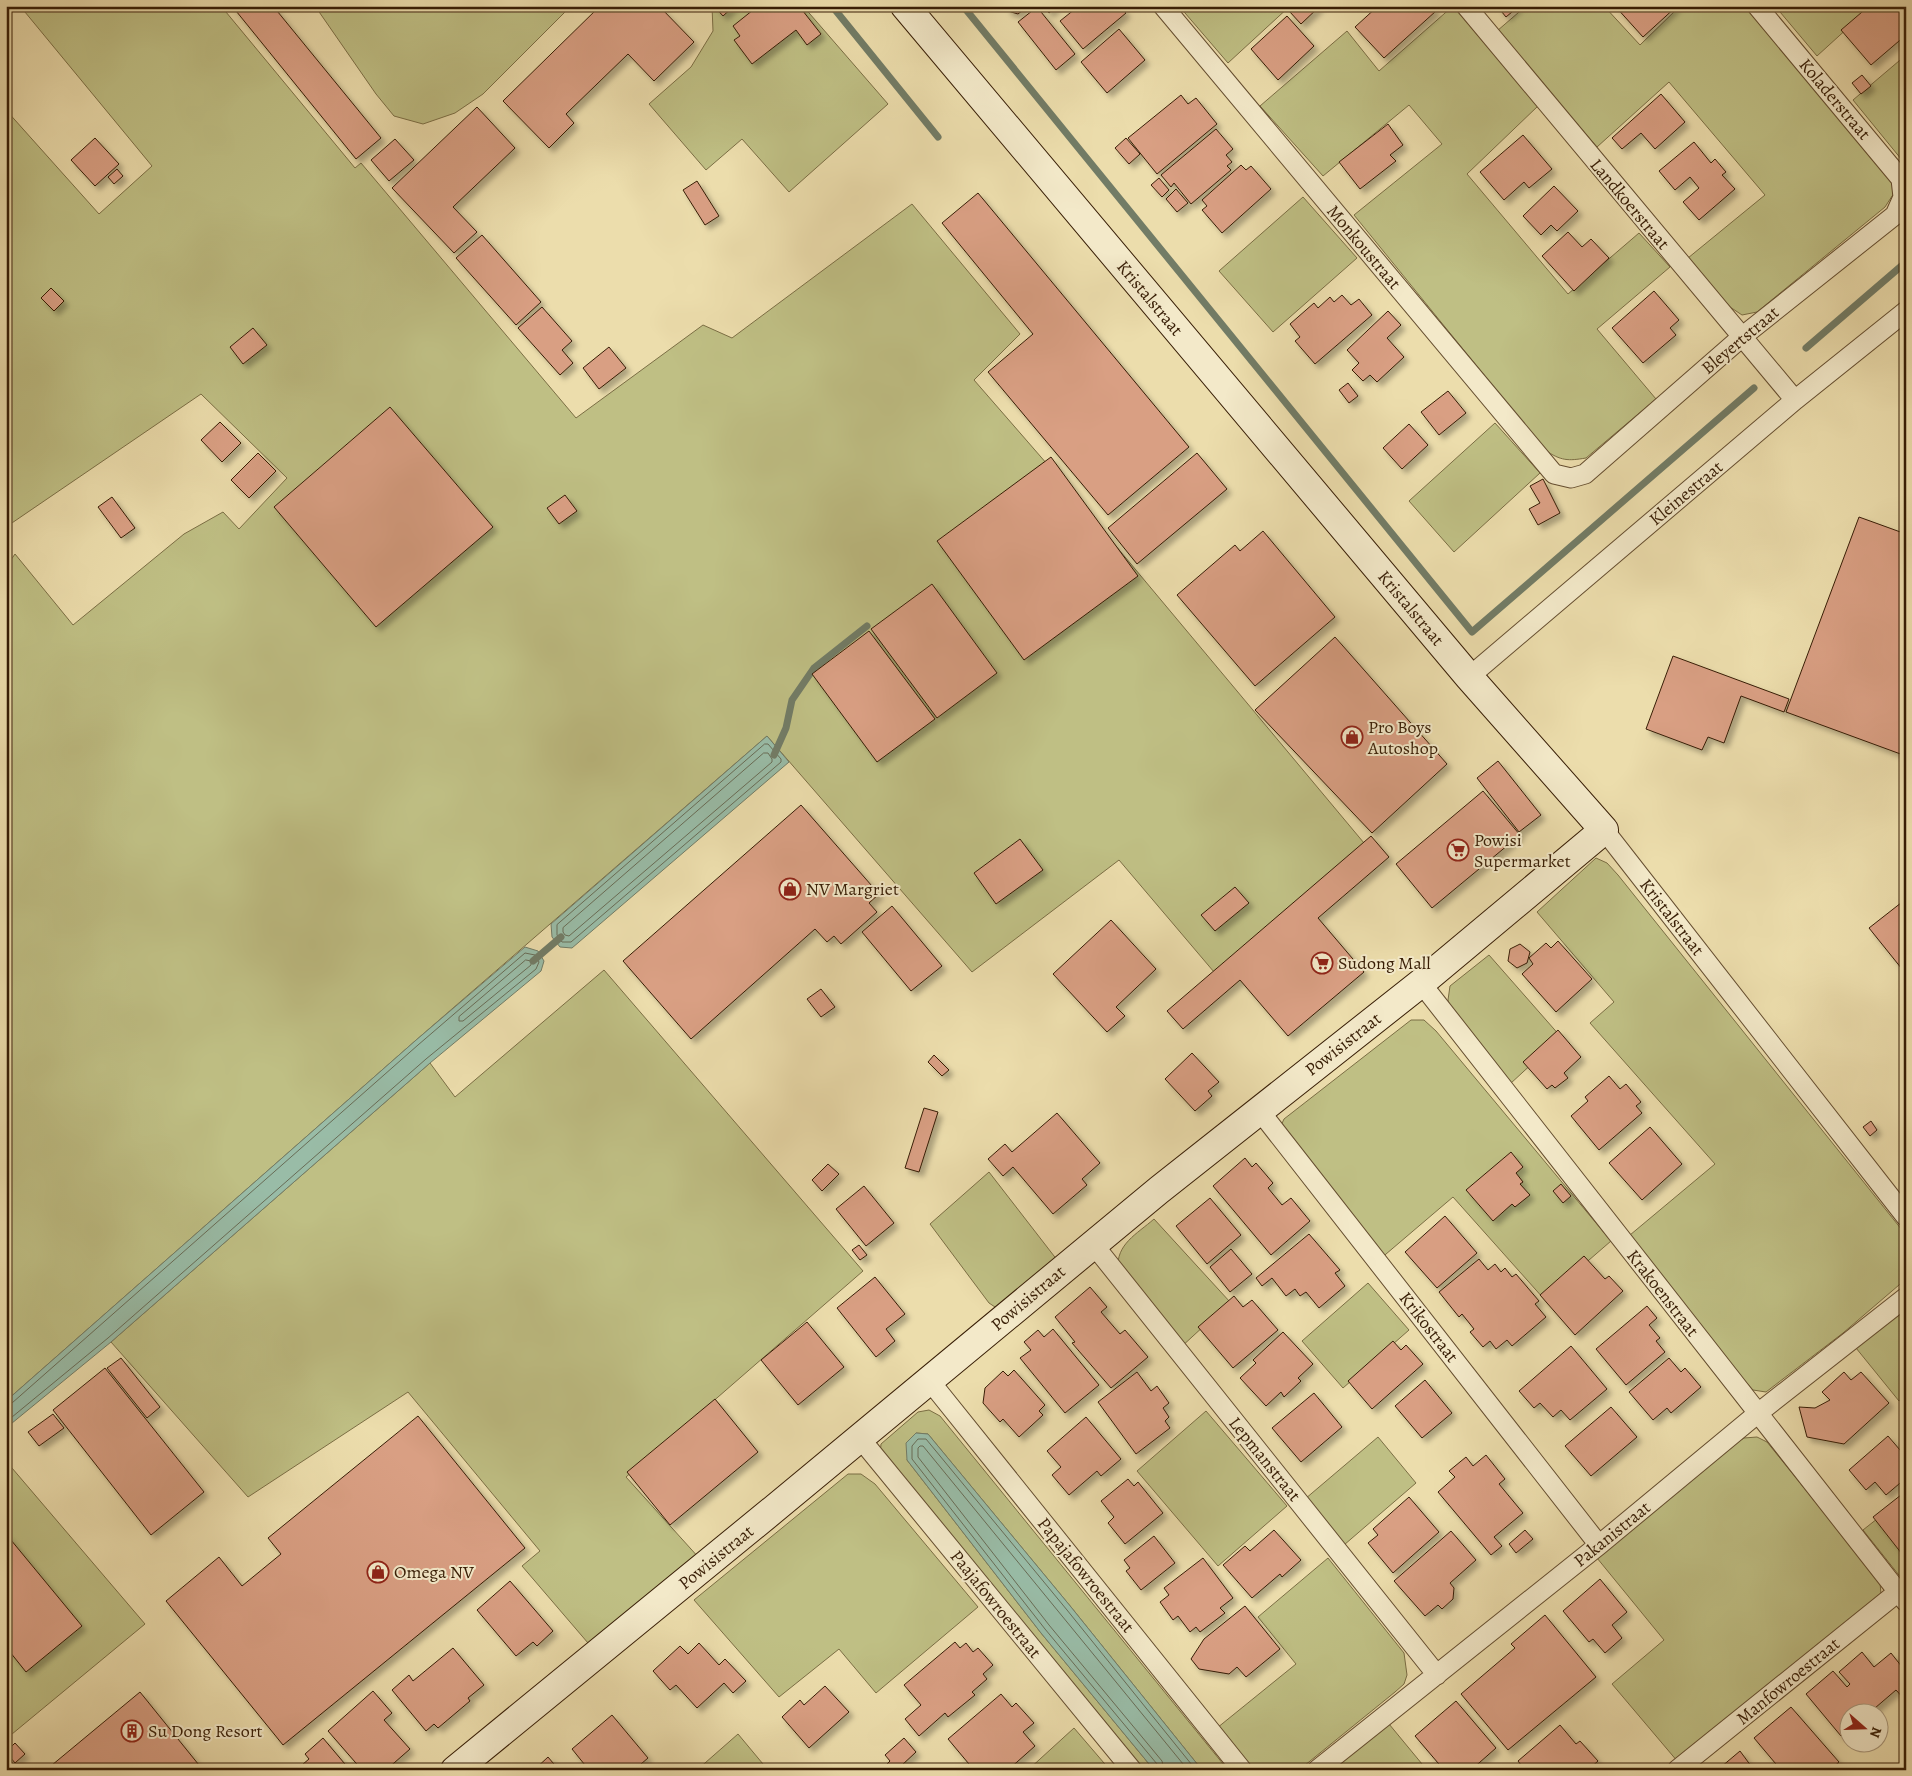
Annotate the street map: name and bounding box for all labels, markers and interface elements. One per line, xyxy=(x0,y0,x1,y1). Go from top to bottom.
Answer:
street label: Koladerstraat xyxy=(1794,53,1876,145)
street label: Landkoerstraat xyxy=(1585,153,1675,255)
street label: Monkoustraat xyxy=(1322,200,1407,294)
street label: Kristalstraat xyxy=(1111,255,1189,341)
street label: Bleyertstraat xyxy=(1696,300,1784,380)
street label: Kleinestraat xyxy=(1644,455,1728,531)
street label: Kristalstraat xyxy=(1372,565,1450,651)
place label: Pro Boys Autoshop xyxy=(1367,715,1438,760)
shop icon: Pro Boys Autoshop xyxy=(1340,725,1364,749)
place label: Powisi Supermarket xyxy=(1474,828,1571,873)
supermarket icon: Powisi Supermarket xyxy=(1446,838,1470,862)
street label: Kristalstraat xyxy=(1634,873,1710,961)
shop icon: NV Margriet xyxy=(778,877,802,901)
place label: NV Margriet xyxy=(806,877,899,901)
supermarket icon: Sudong Mall xyxy=(1310,951,1334,975)
place label: Sudong Mall xyxy=(1338,951,1431,975)
street label: Powisistraat xyxy=(1300,1007,1386,1081)
street label: Krakoenstraat xyxy=(1621,1244,1705,1342)
street label: Powisistraat xyxy=(986,1260,1070,1336)
street label: Krikostraat xyxy=(1394,1287,1464,1367)
street label: Lepmanstraat xyxy=(1223,1412,1307,1506)
street label: Pakanistraat xyxy=(1569,1496,1656,1572)
street label: Papajafowroestraat xyxy=(1032,1512,1140,1638)
street label: Powisistraat xyxy=(673,1519,759,1595)
street label: Paajafowroestraat xyxy=(945,1545,1047,1663)
shop icon: Omega NV xyxy=(366,1560,390,1584)
place label: Omega NV xyxy=(394,1560,474,1584)
street label: Manfowroestraat xyxy=(1731,1632,1845,1730)
north arrow xyxy=(1840,1704,1890,1754)
building icon: Su Dong Resort xyxy=(120,1719,144,1743)
place label: Su Dong Resort xyxy=(148,1719,263,1743)
text: N xyxy=(1865,1724,1886,1740)

